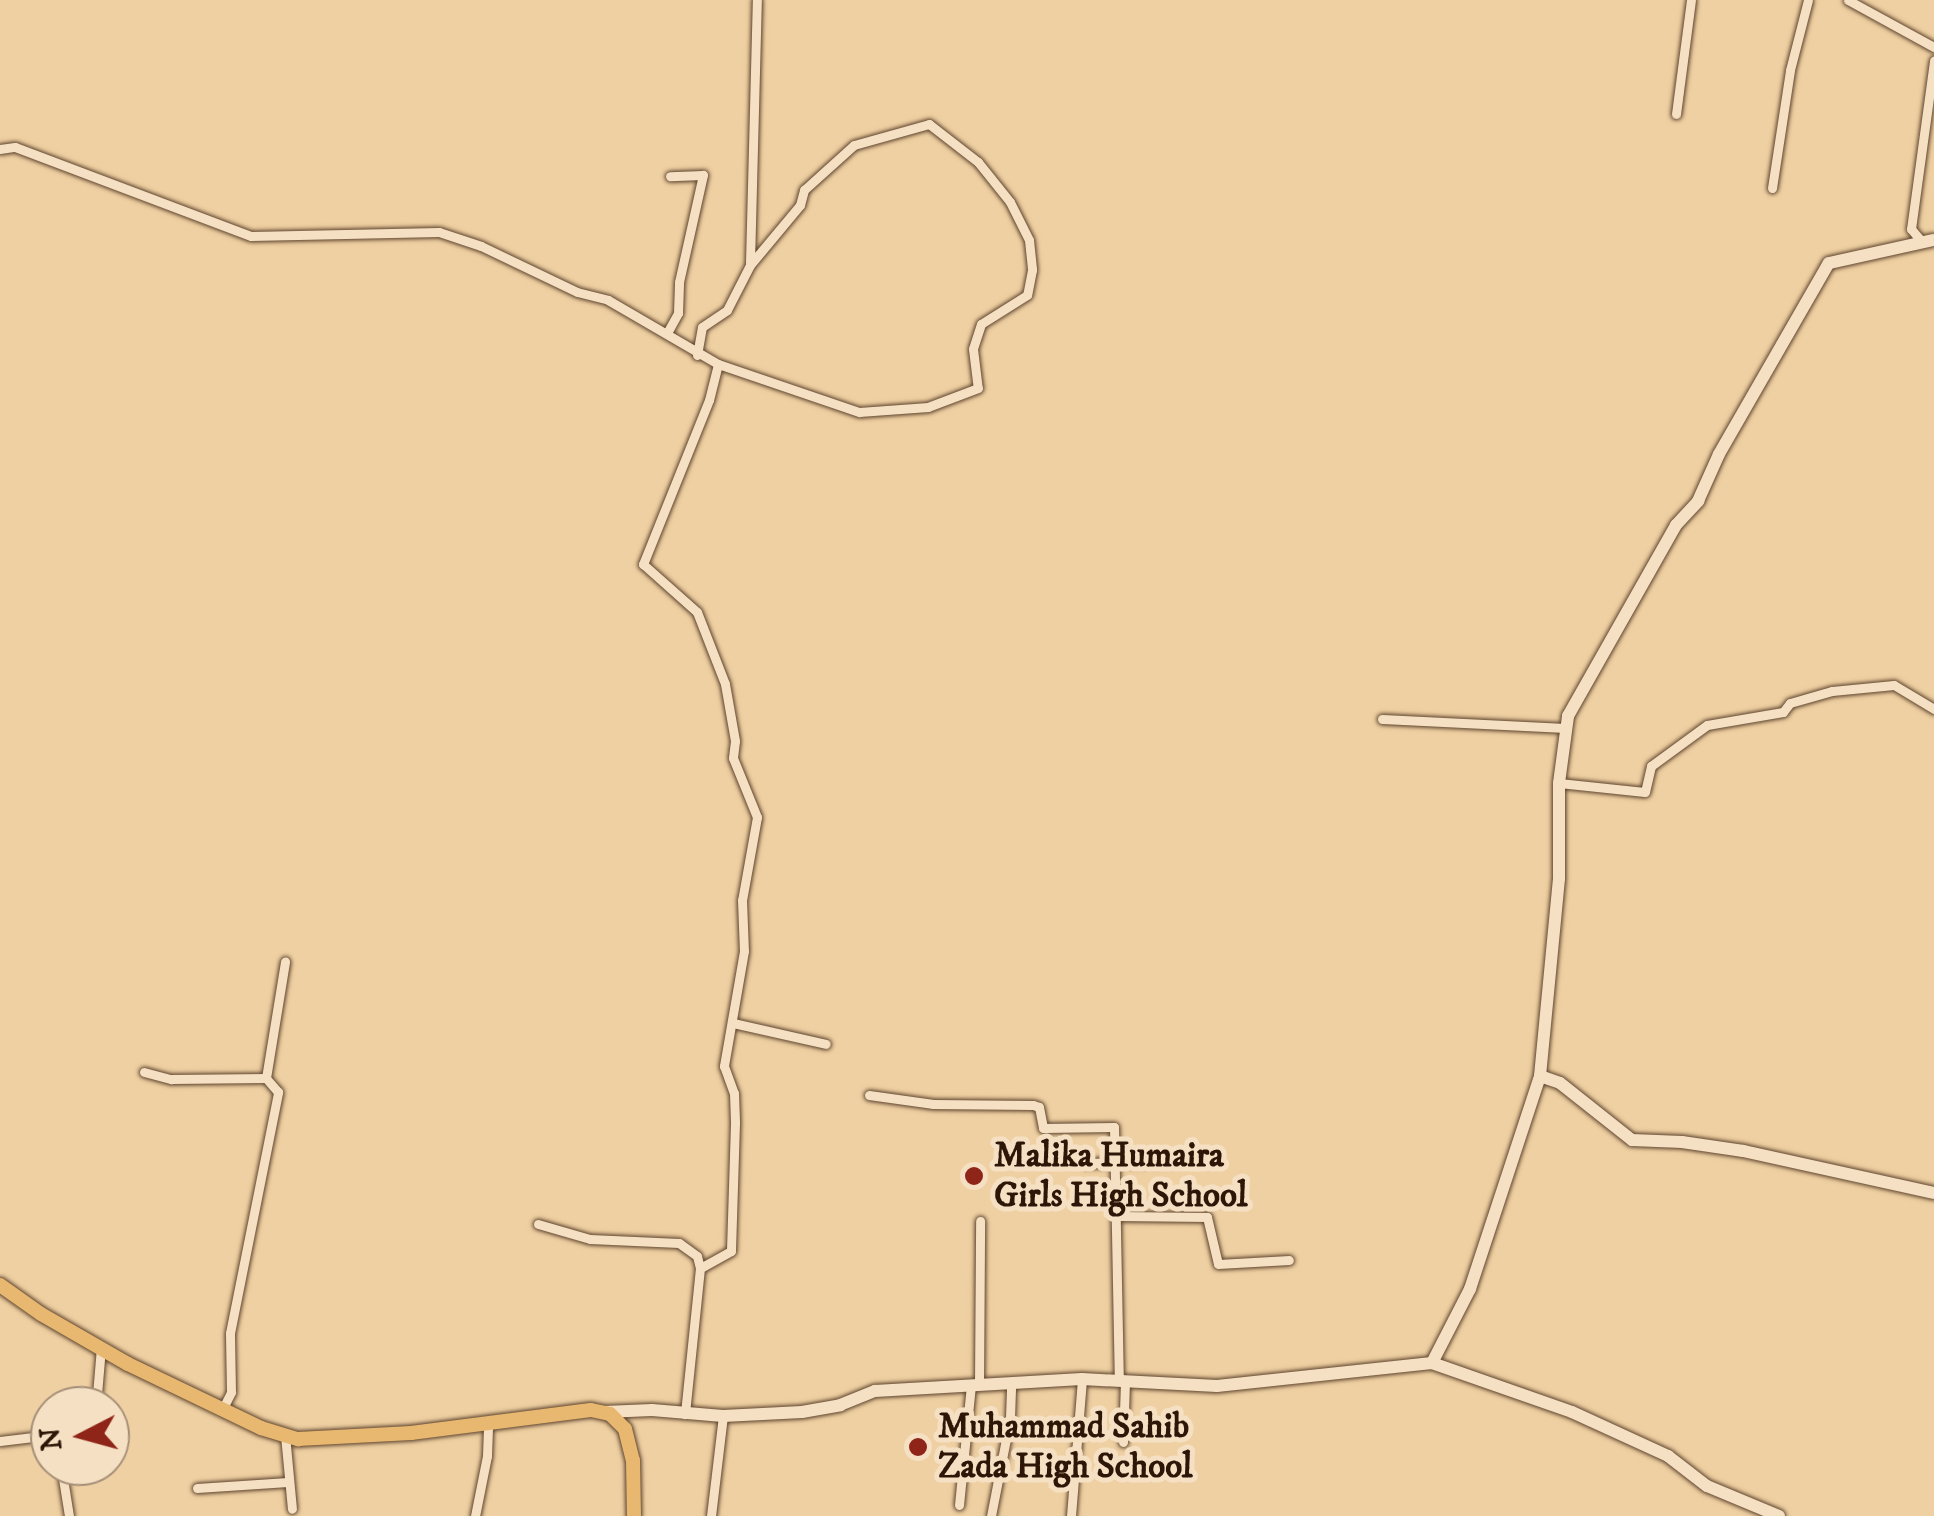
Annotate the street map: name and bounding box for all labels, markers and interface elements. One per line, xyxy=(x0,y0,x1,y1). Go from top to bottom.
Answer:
place label: Malika Humaira Girls High School xyxy=(994,1135,1247,1217)
marker: Malika Humaira Girls High School xyxy=(963,1165,985,1187)
north arrow xyxy=(30,1386,130,1486)
place label: Muhammad Sahib Zada High School xyxy=(938,1406,1193,1488)
text: N xyxy=(33,1426,70,1452)
marker: Muhammad Sahib Zada High School xyxy=(907,1436,929,1458)

